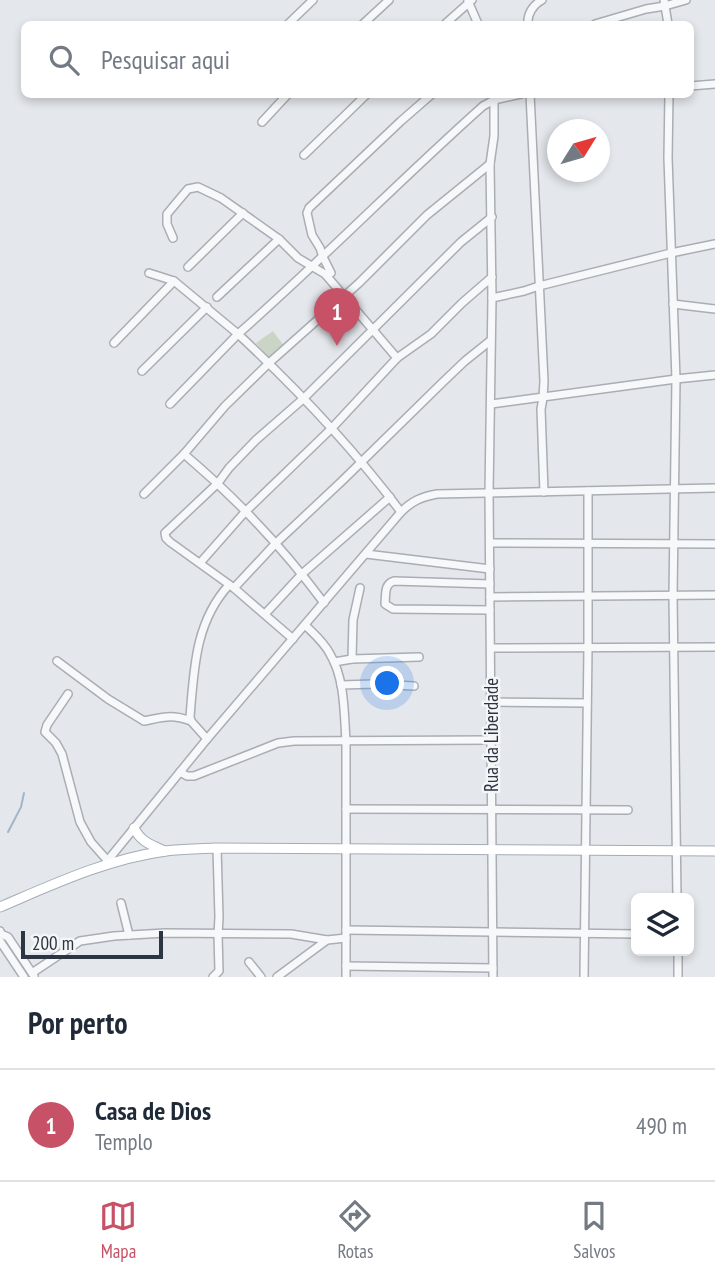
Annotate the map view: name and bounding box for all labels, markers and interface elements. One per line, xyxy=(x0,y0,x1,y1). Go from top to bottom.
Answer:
search box xyxy=(21,21,694,98)
icon: search xyxy=(45,41,83,79)
text: Pesquisar aqui xyxy=(101,43,230,76)
north arrow xyxy=(547,119,610,182)
pin: 1 xyxy=(314,288,360,346)
your location xyxy=(370,666,404,700)
street label: Rua da Liberdade xyxy=(479,678,503,792)
map controls xyxy=(631,893,694,956)
button: layers xyxy=(631,893,694,956)
scale bar xyxy=(21,928,163,960)
text: 200 m xyxy=(32,931,74,955)
text: Por perto xyxy=(28,1003,128,1042)
text: Casa de Dios xyxy=(95,1094,211,1127)
text: 1 xyxy=(46,1111,57,1140)
text: 490 m xyxy=(636,1111,687,1140)
text: Templo xyxy=(95,1127,153,1156)
tab: Mapa xyxy=(99,1197,137,1263)
tab: Rotas xyxy=(336,1197,374,1263)
tab: Salvos xyxy=(573,1197,616,1263)

